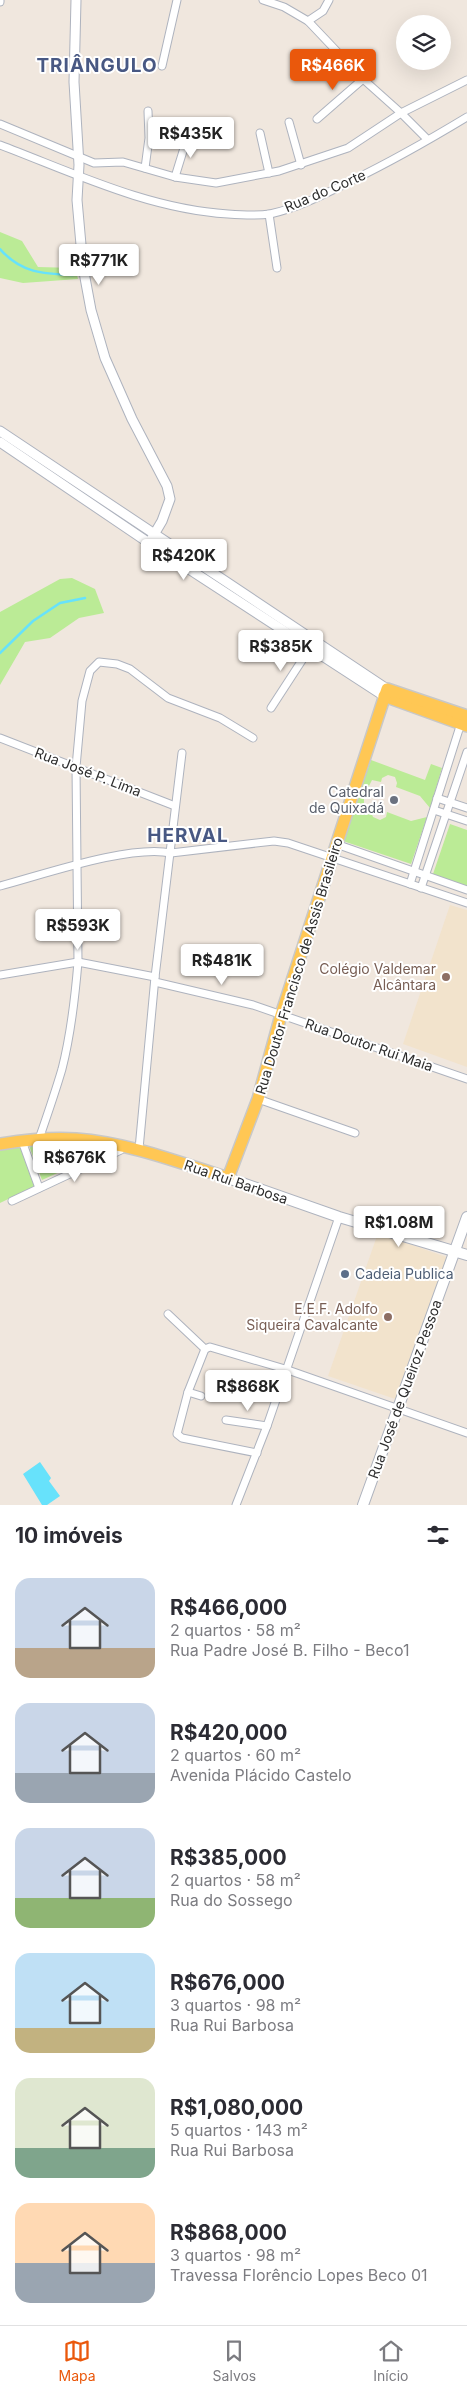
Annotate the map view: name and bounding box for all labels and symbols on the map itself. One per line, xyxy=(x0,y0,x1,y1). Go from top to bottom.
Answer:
pin: R$466K xyxy=(292,48,374,91)
district label: TRIÂNGULO xyxy=(36,54,158,77)
pin: R$435K xyxy=(150,116,232,159)
street label: Rua do Corte xyxy=(282,166,368,215)
pin: R$771K xyxy=(58,244,140,286)
pin: R$420K xyxy=(143,538,225,581)
pin: R$385K xyxy=(240,630,322,672)
street label: Rua José P. Lima xyxy=(32,743,144,800)
place label: Catedral de Quixadá xyxy=(309,783,384,816)
marker: Catedral de Quixadá xyxy=(388,794,400,806)
district label: HERVAL xyxy=(147,824,229,847)
street label: Rua Doutor Francisco de Assis Brasileiro xyxy=(251,835,346,1096)
pin: R$593K xyxy=(37,908,119,951)
pin: R$481K xyxy=(181,944,263,986)
place label: Colégio Valdemar Alcântara xyxy=(319,960,436,993)
marker: Colégio Valdemar Alcântara xyxy=(440,971,452,983)
street label: Rua Doutor Rui Maia xyxy=(303,1015,435,1074)
pin: R$676K xyxy=(34,1140,116,1183)
street label: Rua Rui Barbosa xyxy=(182,1156,290,1207)
pin: R$1.08M xyxy=(353,1206,445,1248)
place label: Cadeia Publica xyxy=(355,1265,454,1282)
marker: Cadeia Publica xyxy=(339,1268,351,1280)
street label: Rua José de Queiroz Pessoa xyxy=(364,1297,445,1481)
place label: E.E.F. Adolfo Siqueira Cavalcante xyxy=(246,1300,378,1333)
marker: E.E.F. Adolfo Siqueira Cavalcante xyxy=(382,1311,394,1323)
pin: R$868K xyxy=(207,1370,289,1412)

